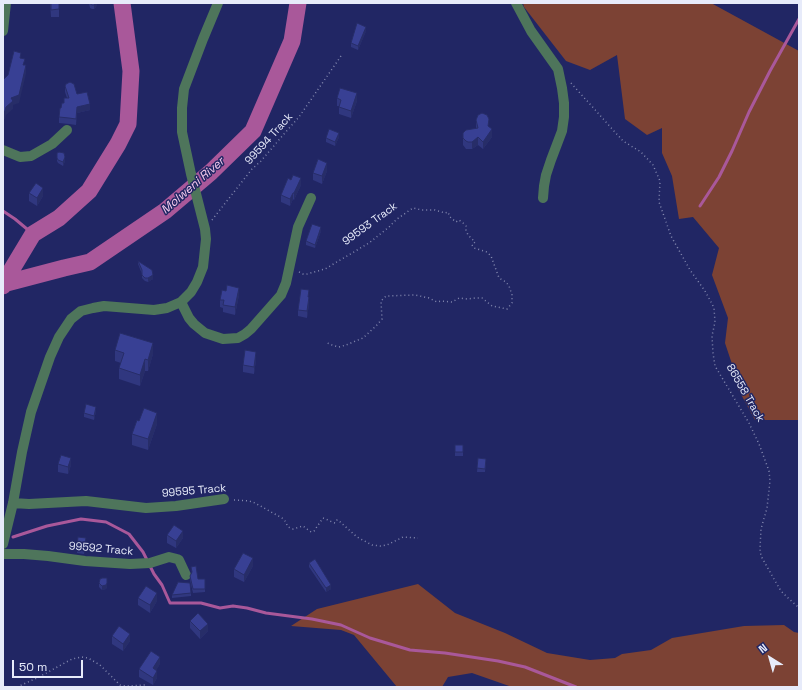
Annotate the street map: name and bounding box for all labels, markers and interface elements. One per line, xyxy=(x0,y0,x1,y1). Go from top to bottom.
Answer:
street label: 99594 Track xyxy=(242,111,296,167)
water label: Molweni River xyxy=(158,155,228,217)
street label: 99593 Track xyxy=(340,200,400,248)
street label: 86558 Track xyxy=(723,362,767,424)
street label: 99595 Track xyxy=(161,482,227,500)
street label: 99592 Track xyxy=(68,540,134,558)
north arrow xyxy=(750,638,790,678)
text: N xyxy=(756,641,770,656)
scale bar xyxy=(14,652,85,678)
text: 50 m xyxy=(19,659,47,675)

